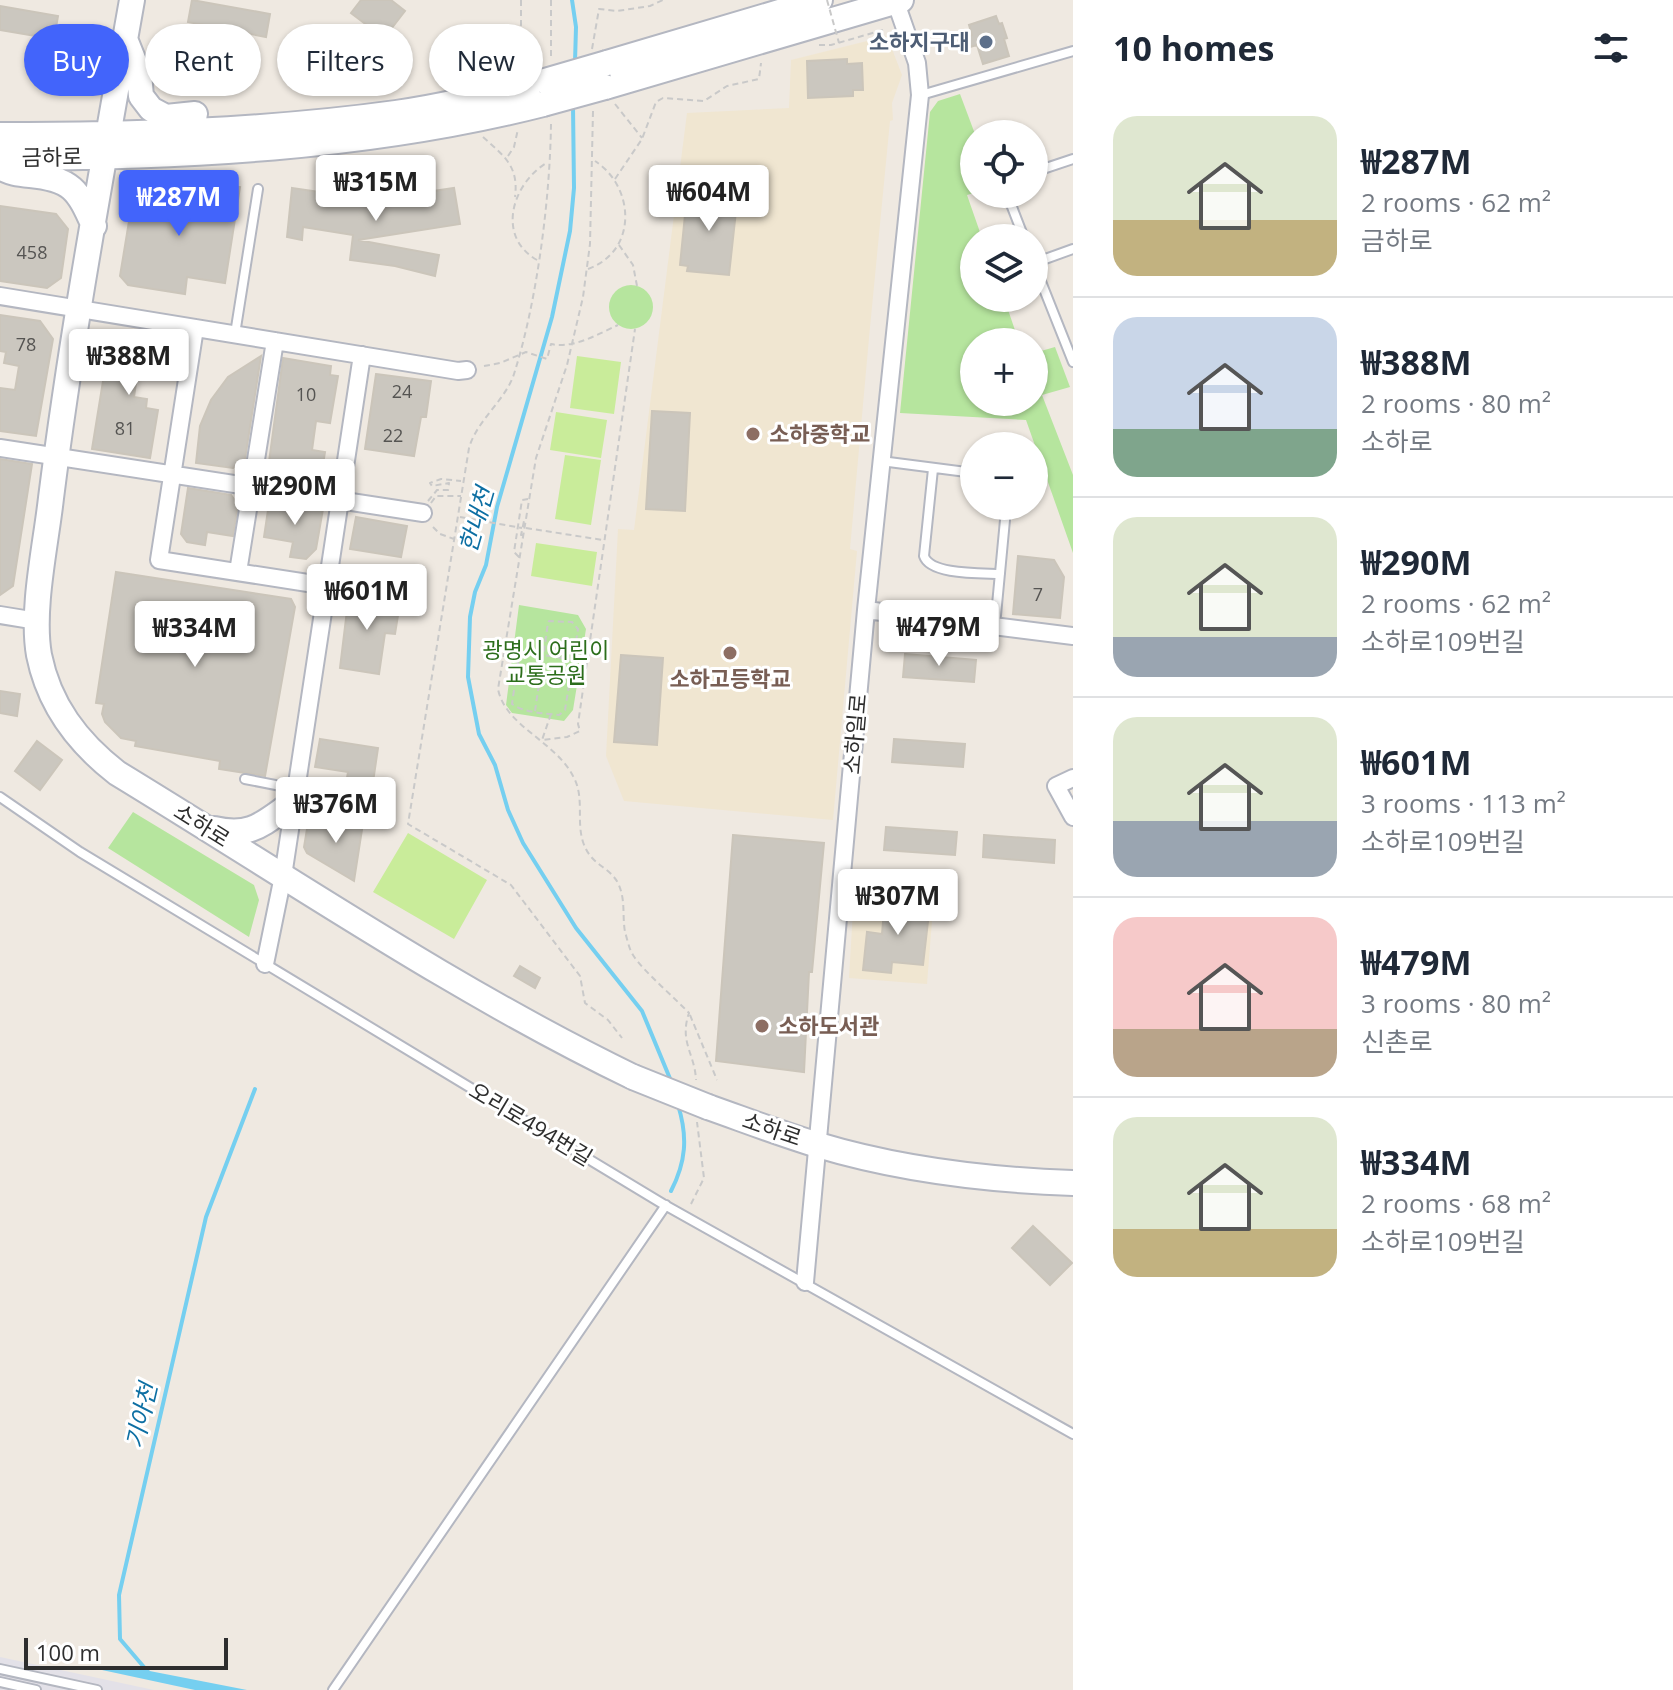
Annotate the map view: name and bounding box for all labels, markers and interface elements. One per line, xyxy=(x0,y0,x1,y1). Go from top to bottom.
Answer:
chip: Buy xyxy=(24,24,129,96)
chip: Rent xyxy=(145,24,261,96)
chip: Filters xyxy=(277,24,413,96)
chip: New xyxy=(429,24,543,96)
text: 10 homes xyxy=(1113,25,1274,71)
place label: 소하지구대 xyxy=(869,26,970,56)
icon: filters xyxy=(1589,26,1633,70)
marker: 소하지구대 xyxy=(977,33,995,51)
map controls xyxy=(960,120,1048,520)
button: locate xyxy=(960,120,1048,208)
text: ₩287M xyxy=(1361,138,1471,184)
street label: 금하로 xyxy=(21,140,83,172)
icon: home xyxy=(1177,148,1273,244)
pin: ₩315M xyxy=(320,155,432,223)
text: ₩315M xyxy=(334,163,418,199)
pin: ₩604M xyxy=(653,165,765,233)
pin: ₩287M xyxy=(123,170,235,238)
text: ₩604M xyxy=(667,173,751,209)
text: ₩287M xyxy=(137,178,221,214)
text: 2 rooms · 62 m² xyxy=(1361,184,1551,220)
text: 금하로 xyxy=(1361,222,1433,258)
button: layers xyxy=(960,224,1048,312)
house number: 458 xyxy=(17,240,47,264)
button: + xyxy=(960,328,1048,416)
pin: ₩388M xyxy=(73,329,185,397)
house number: 78 xyxy=(16,332,36,356)
text: ₩388M xyxy=(87,337,171,373)
text: ₩388M xyxy=(1361,339,1471,385)
icon: home xyxy=(1177,349,1273,445)
house number: 24 xyxy=(392,379,412,403)
house number: 10 xyxy=(296,382,316,406)
text: 2 rooms · 80 m² xyxy=(1361,385,1551,421)
house number: 81 xyxy=(115,416,135,440)
place label: 소하중학교 xyxy=(769,418,870,448)
house number: 22 xyxy=(383,423,403,447)
text: 소하로 xyxy=(1361,423,1433,459)
marker: 소하중학교 xyxy=(744,425,762,443)
button: − xyxy=(960,432,1048,520)
pin: ₩290M xyxy=(239,459,351,527)
text: ₩290M xyxy=(253,467,337,503)
water label: 한내천 xyxy=(451,480,501,556)
text: ₩290M xyxy=(1361,539,1471,585)
icon: home xyxy=(1177,549,1273,645)
pin: ₩601M xyxy=(311,564,423,632)
text: ₩601M xyxy=(325,572,409,608)
house number: 7 xyxy=(1033,582,1043,606)
text: 2 rooms · 62 m² xyxy=(1361,585,1551,621)
pin: ₩479M xyxy=(883,600,995,668)
pin: ₩334M xyxy=(139,601,251,669)
text: ₩479M xyxy=(897,608,981,644)
text: ₩334M xyxy=(153,609,237,645)
text: 소하로109번길 xyxy=(1361,623,1525,659)
park label: 광명시 어린이 교통공원 xyxy=(482,634,610,689)
marker: 소하고등학교 xyxy=(721,644,739,662)
place label: 소하고등학교 xyxy=(669,663,791,693)
street label: 소하일로 xyxy=(836,692,872,776)
text: ₩601M xyxy=(1361,739,1471,785)
icon: home xyxy=(1177,749,1273,845)
pin: ₩376M xyxy=(280,777,392,845)
text: ₩376M xyxy=(294,785,378,821)
text: 3 rooms · 113 m² xyxy=(1361,785,1566,821)
street label: 소하로 xyxy=(169,795,236,853)
text: 소하로109번길 xyxy=(1361,823,1525,859)
pin: ₩307M xyxy=(842,869,954,937)
text: ₩307M xyxy=(856,877,940,913)
text: ₩479M xyxy=(1361,939,1471,985)
icon: home xyxy=(1177,949,1273,1045)
text: 3 rooms · 80 m² xyxy=(1361,985,1551,1021)
place label: 소하도서관 xyxy=(778,1010,879,1040)
marker: 소하도서관 xyxy=(753,1017,771,1035)
text: 신촌로 xyxy=(1361,1023,1433,1059)
street label: 오리로494번길 xyxy=(464,1075,599,1172)
street label: 소하로 xyxy=(739,1104,806,1152)
text: ₩334M xyxy=(1361,1139,1471,1185)
icon: home xyxy=(1177,1149,1273,1245)
text: 2 rooms · 68 m² xyxy=(1361,1185,1551,1221)
text: 소하로109번길 xyxy=(1361,1223,1525,1259)
water label: 기아천 xyxy=(117,1377,165,1452)
scale bar xyxy=(24,1634,228,1670)
text: 100 m xyxy=(36,1637,100,1667)

